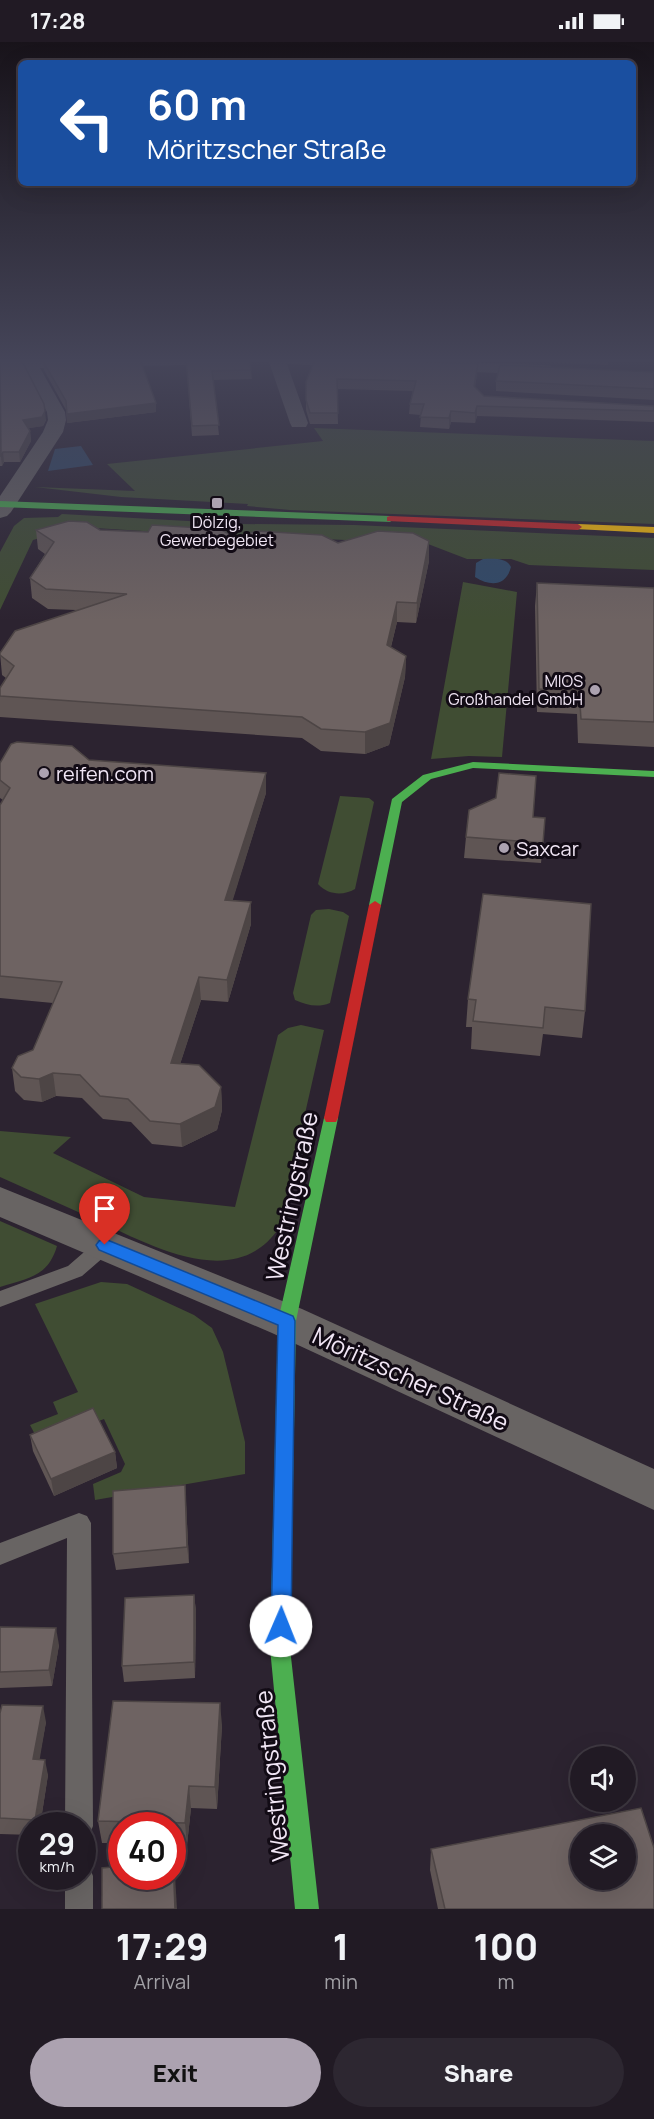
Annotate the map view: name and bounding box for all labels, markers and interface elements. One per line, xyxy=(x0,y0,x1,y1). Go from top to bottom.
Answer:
text: 17:28 xyxy=(30,6,85,36)
text: 60 m xyxy=(147,75,247,133)
icon: left xyxy=(48,84,126,162)
text: Möritzscher Straße xyxy=(147,130,386,167)
marker: Dölzig, Gewerbegebiet xyxy=(210,496,224,510)
place label: Dölzig, Gewerbegebiet xyxy=(160,511,274,551)
place label: MIOS Großhandel GmbH xyxy=(448,670,583,710)
marker: MIOS Großhandel GmbH xyxy=(588,683,602,697)
place label: reifen.com xyxy=(56,760,154,787)
marker: reifen.com xyxy=(37,766,51,780)
place label: Saxcar xyxy=(516,835,579,862)
marker: Saxcar xyxy=(497,841,511,855)
street label: Westringstraße xyxy=(257,1108,325,1284)
pin xyxy=(79,1183,130,1245)
icon: arrive xyxy=(88,1192,121,1225)
street label: Möritzscher Straße xyxy=(308,1318,514,1438)
position arrow xyxy=(249,1594,313,1658)
street label: Westringstraße xyxy=(246,1689,296,1863)
map controls xyxy=(570,1746,636,1890)
button: sound xyxy=(570,1746,636,1812)
speed limit sign: 40 xyxy=(108,1812,186,1890)
text: 29 xyxy=(39,1823,75,1864)
button: layers xyxy=(570,1824,636,1890)
text: km/h xyxy=(40,1856,74,1877)
text: 17:29 xyxy=(116,1922,209,1971)
text: 1 xyxy=(333,1922,349,1971)
text: 100 xyxy=(473,1922,538,1971)
text: Arrival xyxy=(134,1968,191,1995)
text: min xyxy=(324,1968,358,1995)
text: m xyxy=(497,1968,514,1995)
button: Exit xyxy=(30,2038,321,2107)
button: Share xyxy=(333,2038,624,2107)

